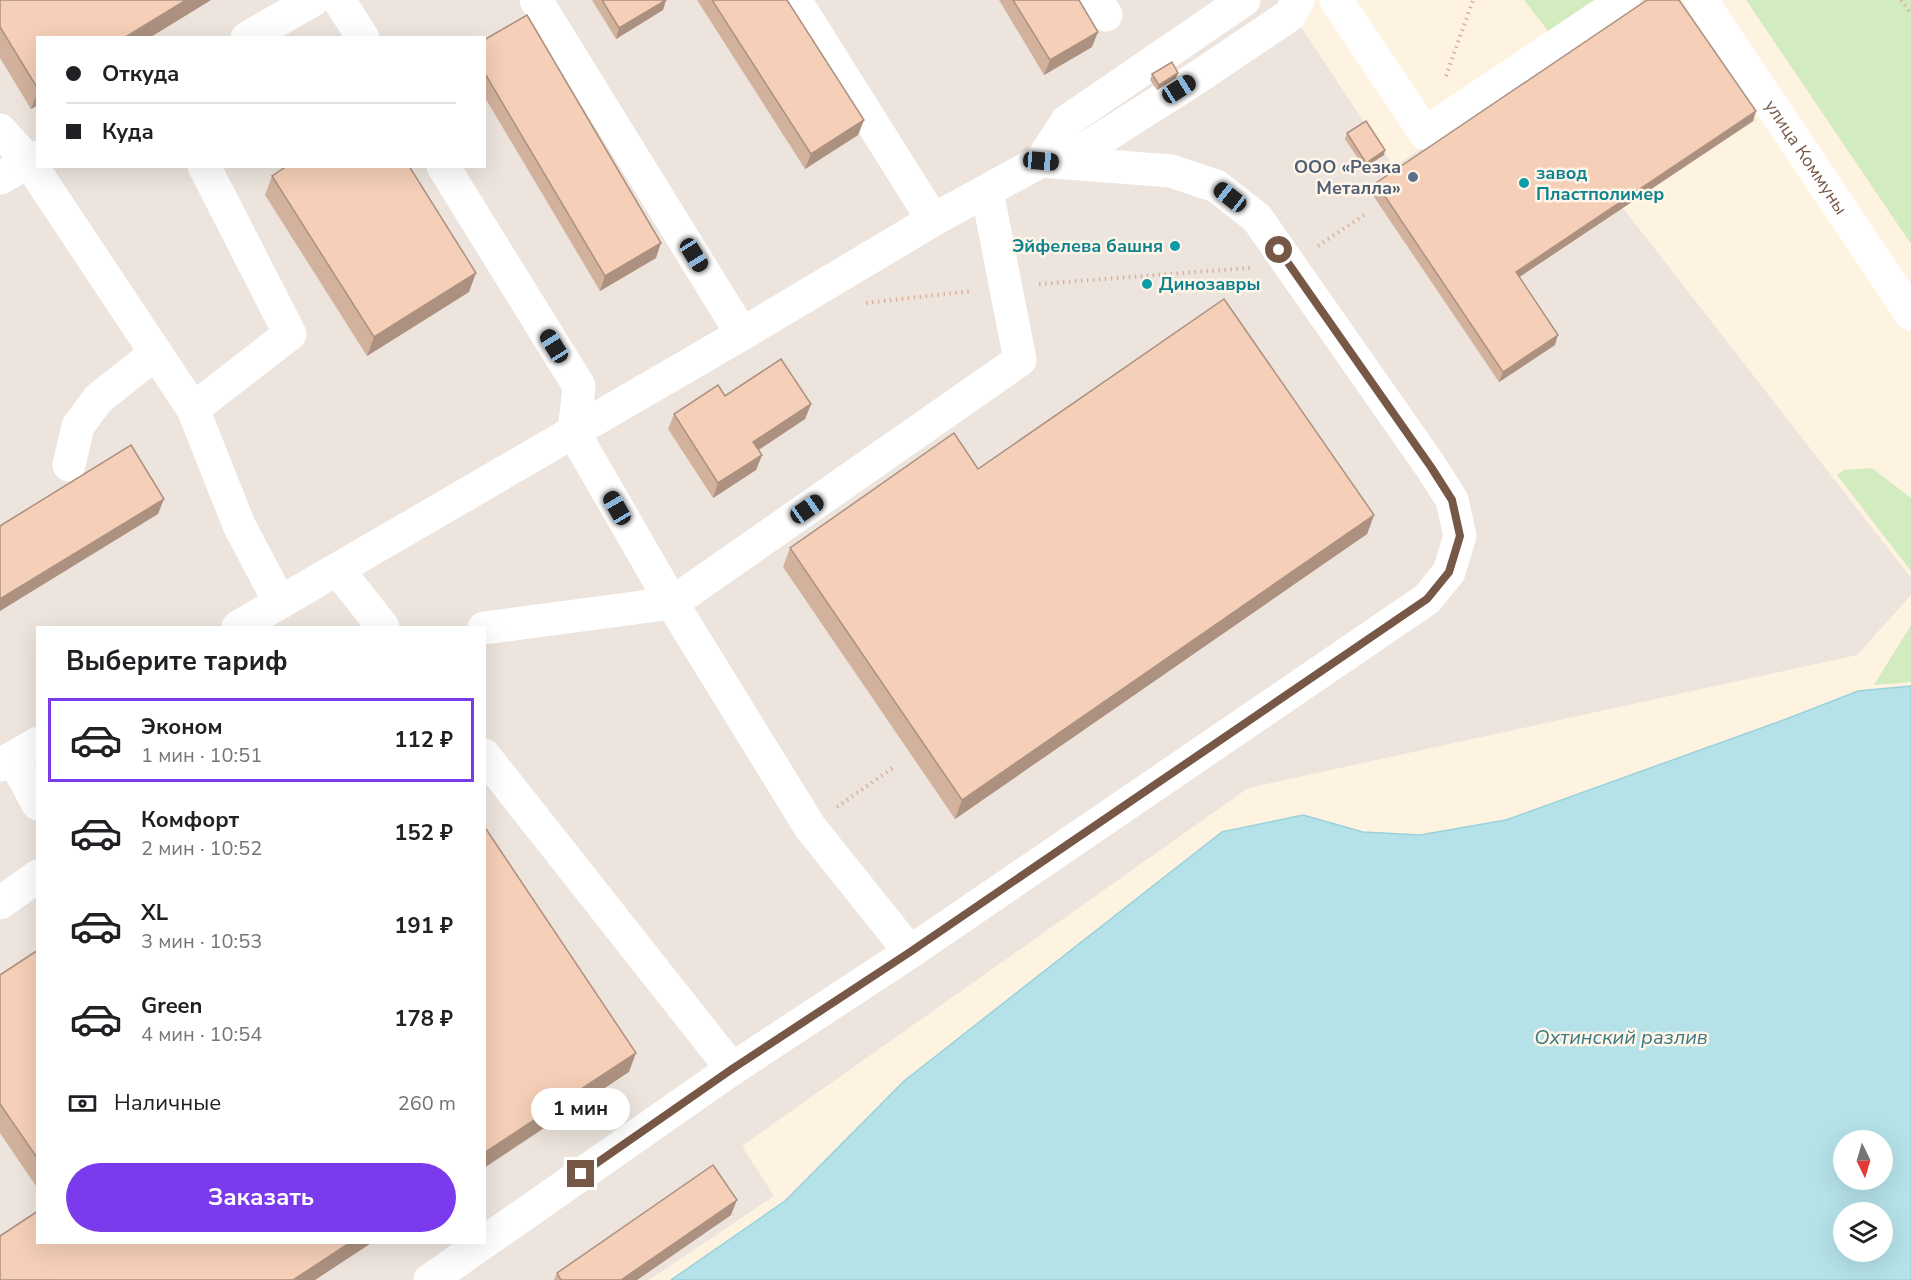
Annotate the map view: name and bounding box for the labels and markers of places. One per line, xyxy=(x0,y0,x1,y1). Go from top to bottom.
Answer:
place label: ООО «Резка Металла» xyxy=(1294,155,1401,200)
place label: завод Пластполимер xyxy=(1536,161,1664,206)
marker: ООО «Резка Металла» xyxy=(1406,170,1420,184)
marker: завод Пластполимер xyxy=(1517,176,1531,190)
place label: Эйфелева башня xyxy=(1012,234,1163,258)
marker: Эйфелева башня xyxy=(1168,239,1182,253)
place label: Динозавры xyxy=(1159,272,1261,296)
marker: Динозавры xyxy=(1140,277,1154,291)

